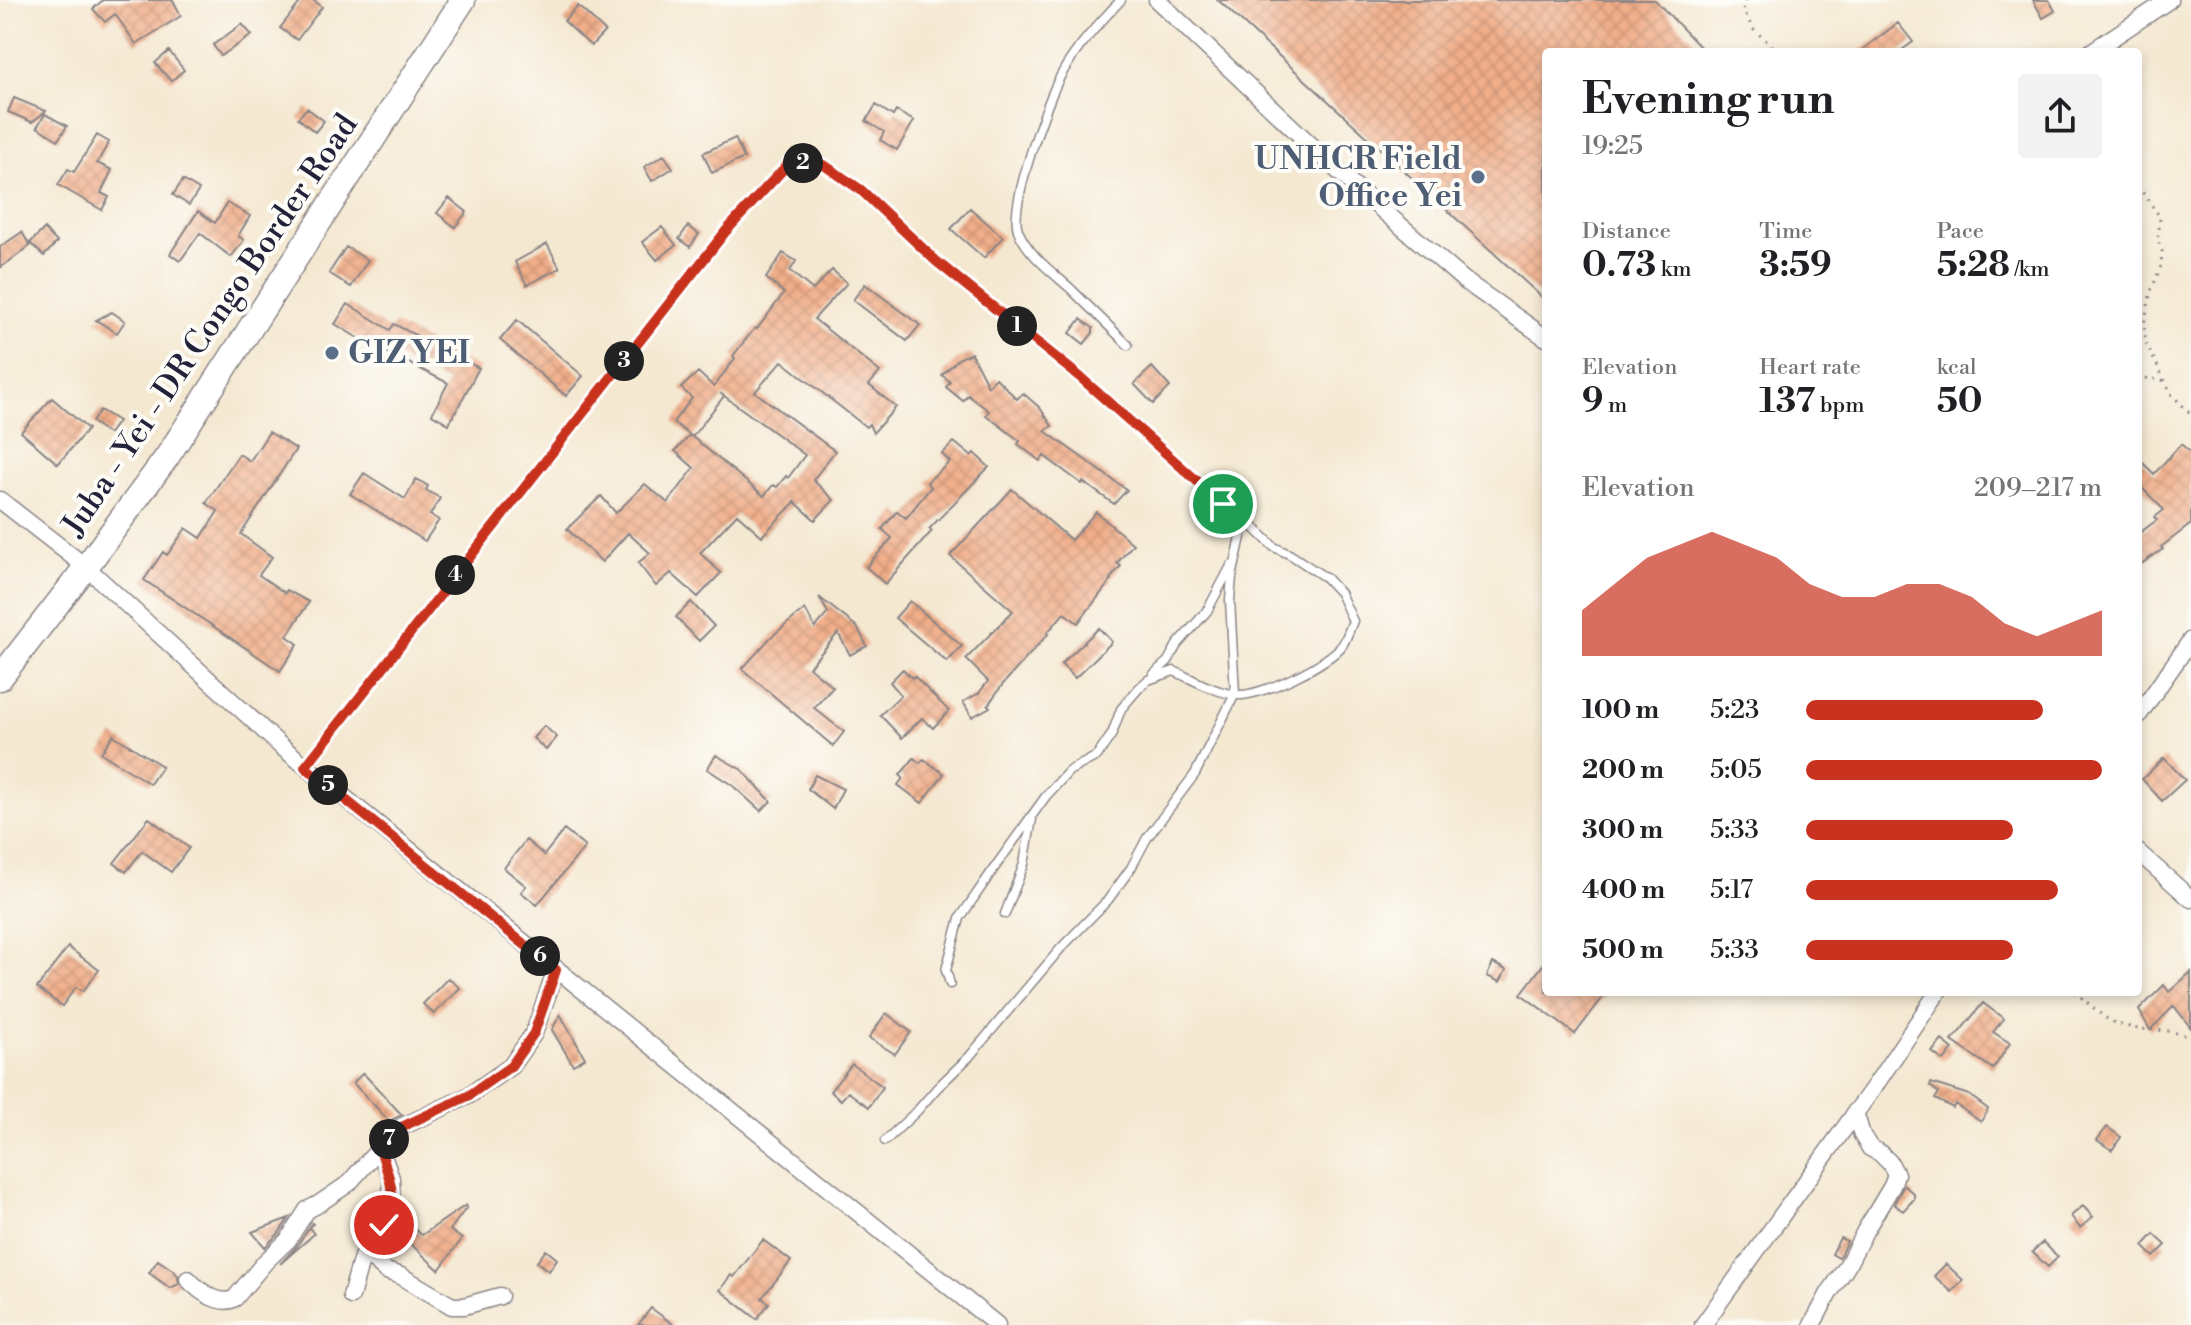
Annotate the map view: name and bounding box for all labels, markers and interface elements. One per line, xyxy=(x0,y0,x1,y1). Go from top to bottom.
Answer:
text: Evening run xyxy=(1582,72,1835,127)
button: share xyxy=(2018,74,2102,158)
street label: Juba - Yei - DR Congo Border Road xyxy=(53,106,366,544)
text: 19:25 xyxy=(1582,130,1643,162)
place label: UNHCR Field Office Yei xyxy=(1254,139,1462,216)
pin: 2 xyxy=(783,143,823,183)
text: 2 xyxy=(796,149,810,176)
marker: UNHCR Field Office Yei xyxy=(1469,168,1487,186)
text: Distance xyxy=(1582,218,1671,245)
text: Time xyxy=(1759,218,1812,245)
text: Pace xyxy=(1937,218,1984,245)
text: 0.73 xyxy=(1582,245,1656,287)
text: 3:59 xyxy=(1759,245,1832,287)
text: 5:28 xyxy=(1937,245,2010,287)
text: km xyxy=(1656,256,1691,283)
text: /km xyxy=(2010,256,2049,283)
pin: 1 xyxy=(997,306,1037,346)
text: 1 xyxy=(1012,312,1022,339)
place label: GIZ YEI xyxy=(348,333,470,373)
pin: 3 xyxy=(604,341,644,381)
marker: GIZ YEI xyxy=(323,344,341,362)
text: 3 xyxy=(617,347,631,374)
text: Elevation xyxy=(1582,354,1677,381)
text: Heart rate xyxy=(1759,354,1861,381)
text: kcal xyxy=(1937,354,1977,381)
text: 9 xyxy=(1582,381,1603,423)
text: 137 xyxy=(1759,381,1815,423)
text: 50 xyxy=(1937,381,1982,423)
text: m xyxy=(1603,392,1627,419)
text: bpm xyxy=(1815,392,1864,419)
pin xyxy=(1189,470,1257,538)
text: Elevation xyxy=(1582,472,1695,504)
text: 209–217 m xyxy=(1974,472,2102,504)
icon: arrive xyxy=(1201,482,1245,526)
pin: 4 xyxy=(435,555,475,595)
text: 4 xyxy=(448,561,462,588)
text: 100 m xyxy=(1582,694,1659,726)
text: 5:23 xyxy=(1710,694,1759,726)
text: 200 m xyxy=(1582,754,1664,786)
text: 5:05 xyxy=(1710,754,1762,786)
pin: 5 xyxy=(308,765,348,805)
text: 5 xyxy=(321,771,335,798)
text: 300 m xyxy=(1582,814,1663,846)
text: 5:33 xyxy=(1710,814,1759,846)
text: 400 m xyxy=(1582,874,1665,906)
text: 5:17 xyxy=(1710,874,1753,906)
text: 500 m xyxy=(1582,934,1664,966)
text: 5:33 xyxy=(1710,934,1759,966)
pin: 6 xyxy=(520,936,560,976)
text: 6 xyxy=(533,942,547,969)
pin: 7 xyxy=(369,1119,409,1159)
text: 7 xyxy=(383,1125,395,1152)
pin xyxy=(350,1191,418,1259)
icon: check xyxy=(362,1203,406,1247)

